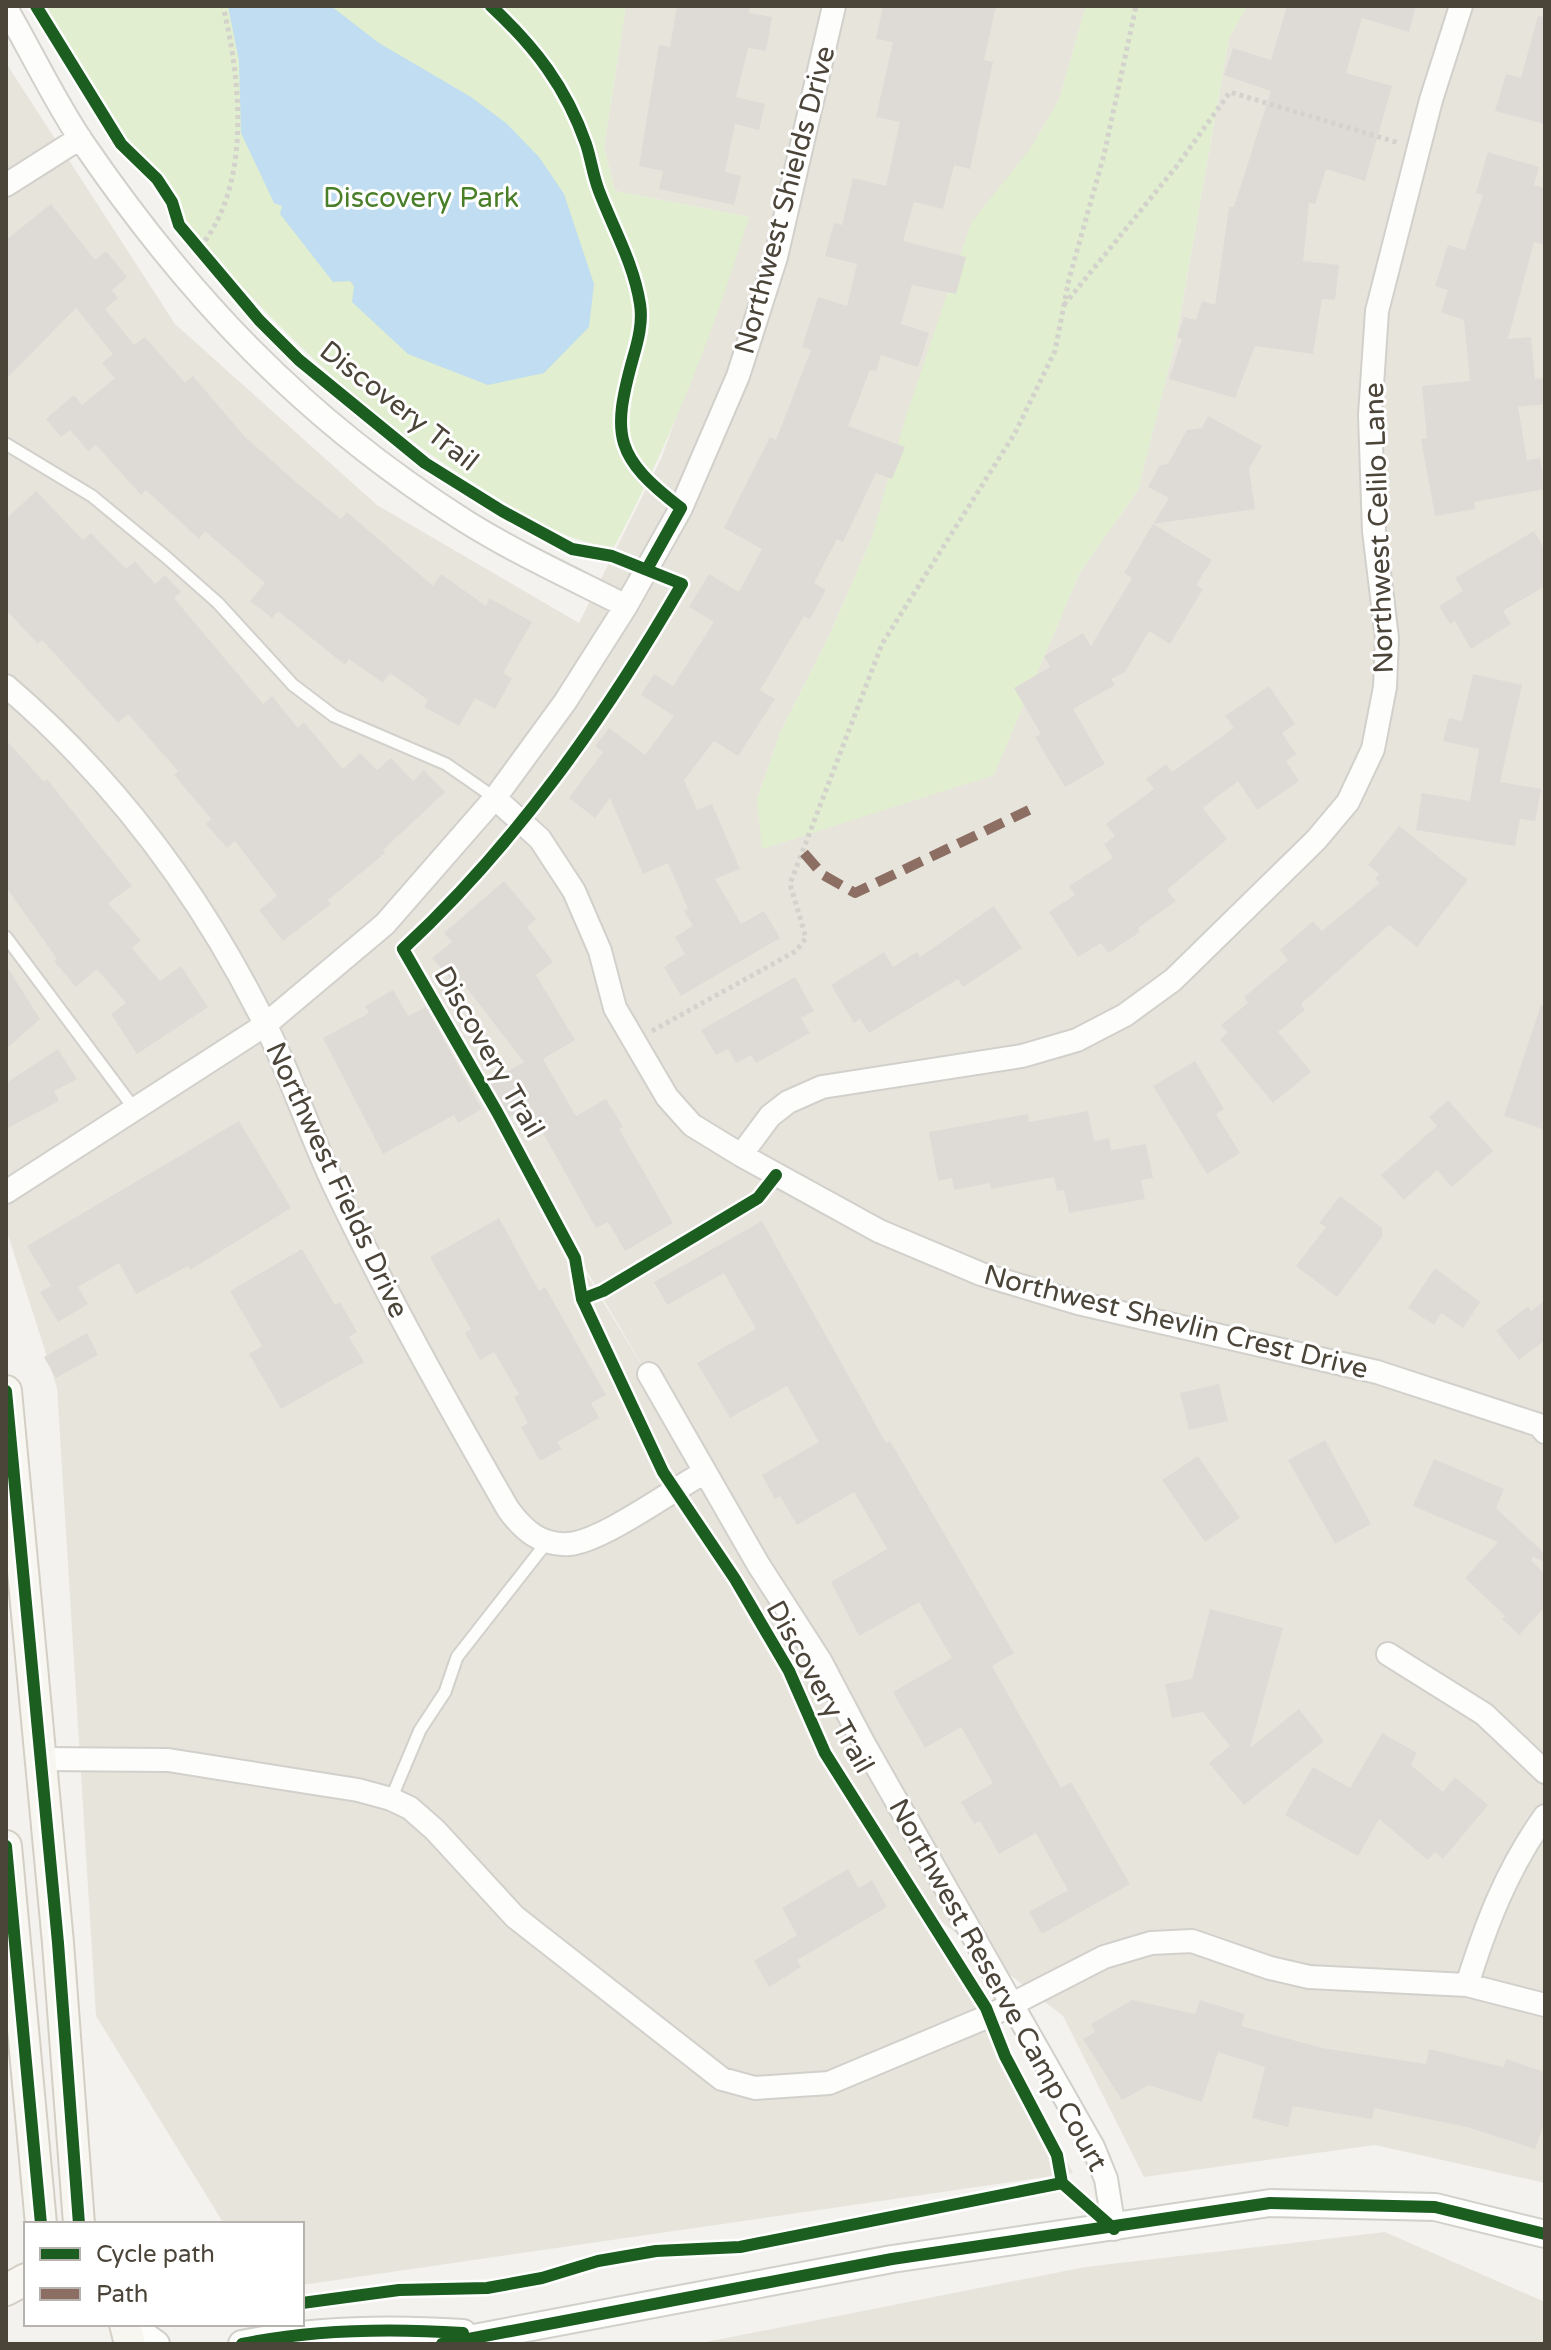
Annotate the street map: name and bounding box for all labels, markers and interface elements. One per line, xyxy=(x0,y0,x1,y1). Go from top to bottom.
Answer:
street label: Northwest Shields Drive xyxy=(727,42,843,358)
park label: Discovery Park xyxy=(323,181,519,215)
street label: Discovery Trail xyxy=(313,333,485,479)
street label: Northwest Celilo Lane xyxy=(1357,382,1401,674)
street label: Discovery Trail xyxy=(426,960,552,1144)
street label: Northwest Fields Drive xyxy=(258,1037,416,1323)
street label: Northwest Shevlin Crest Drive xyxy=(980,1258,1372,1386)
street label: Discovery Trail xyxy=(759,1595,881,1779)
street label: Northwest Reserve Camp Court xyxy=(881,1793,1115,2177)
legend xyxy=(24,2222,304,2326)
text: Cycle path xyxy=(96,2240,215,2269)
text: Path xyxy=(96,2280,149,2309)

